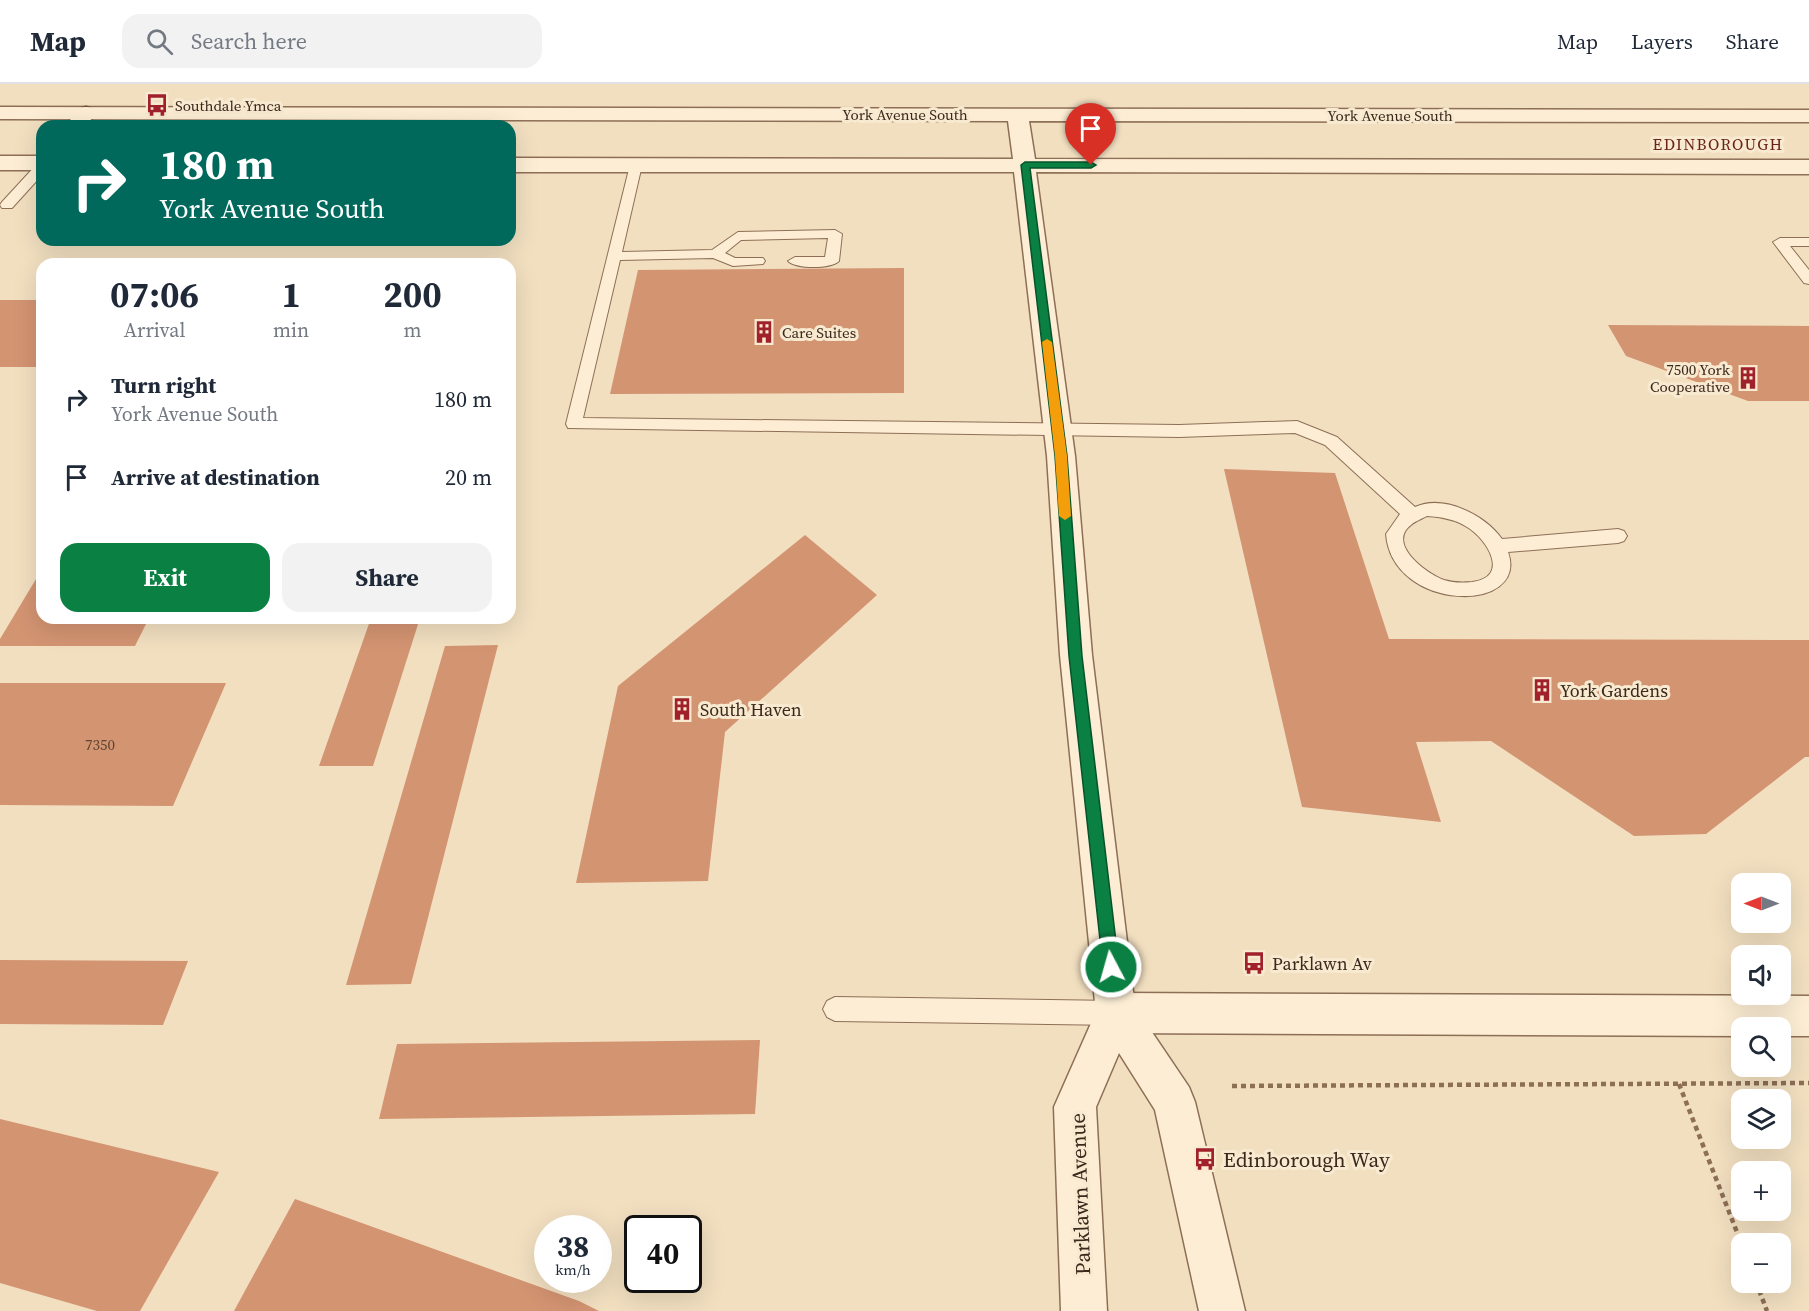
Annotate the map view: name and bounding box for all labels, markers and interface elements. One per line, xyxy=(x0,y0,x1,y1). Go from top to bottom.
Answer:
search box xyxy=(122,14,542,68)
text: Map xyxy=(30,22,86,60)
icon: search xyxy=(143,25,176,58)
text: Search here xyxy=(191,26,307,56)
text: Map xyxy=(1557,27,1598,56)
text: Layers xyxy=(1631,27,1693,56)
text: Share xyxy=(1726,27,1779,56)
bus stop icon: Southdale Ymca xyxy=(144,92,170,118)
place label: Southdale Ymca xyxy=(175,95,282,116)
pin xyxy=(1065,103,1116,165)
street label: York Avenue South xyxy=(842,104,968,125)
street label: York Avenue South xyxy=(1327,105,1453,126)
icon: arrive xyxy=(1074,112,1107,145)
district label: EDINBOROUGH xyxy=(1653,133,1784,155)
text: 180 m xyxy=(159,135,274,193)
icon: right xyxy=(60,144,138,222)
text: York Avenue South xyxy=(159,190,385,227)
text: 07:06 xyxy=(110,270,199,319)
text: 1 xyxy=(281,270,301,319)
text: 200 xyxy=(383,270,442,319)
text: Arrival xyxy=(124,316,185,344)
text: min xyxy=(273,316,309,344)
text: m xyxy=(404,316,422,344)
building icon: Care Suites xyxy=(751,319,777,345)
place label: Care Suites xyxy=(782,322,856,343)
place label: 7500 York Cooperative xyxy=(1650,359,1731,397)
building icon: 7500 York Cooperative xyxy=(1735,365,1761,391)
text: Turn right xyxy=(111,370,216,400)
icon: right xyxy=(60,383,93,416)
text: 180 m xyxy=(434,384,492,414)
text: York Avenue South xyxy=(111,400,278,428)
icon: arrive xyxy=(60,461,93,494)
text: Arrive at destination xyxy=(111,462,320,492)
text: 20 m xyxy=(445,462,492,492)
button: Exit xyxy=(60,543,270,612)
button: Share xyxy=(282,543,492,612)
building icon: York Gardens xyxy=(1529,677,1555,703)
place label: York Gardens xyxy=(1560,678,1668,703)
building icon: South Haven xyxy=(669,696,695,722)
place label: South Haven xyxy=(700,697,802,722)
house number: 7350 xyxy=(85,734,115,755)
north arrow xyxy=(1731,873,1791,933)
map controls xyxy=(1731,873,1791,1293)
position arrow xyxy=(1079,935,1143,999)
button: sound xyxy=(1731,945,1791,1005)
bus stop icon: Parklawn Av xyxy=(1241,950,1267,976)
place label: Parklawn Av xyxy=(1272,951,1372,976)
button: search xyxy=(1731,1017,1791,1077)
button: layers xyxy=(1731,1089,1791,1149)
street label: Parklawn Avenue xyxy=(1063,1113,1097,1275)
place label: Edinborough Way xyxy=(1223,1145,1390,1174)
bus stop icon: Edinborough Way xyxy=(1192,1146,1218,1172)
button: + xyxy=(1731,1161,1791,1221)
speed limit sign: 40 xyxy=(624,1215,702,1293)
text: 38 xyxy=(557,1226,589,1267)
button: − xyxy=(1731,1233,1791,1293)
text: km/h xyxy=(555,1259,591,1280)

